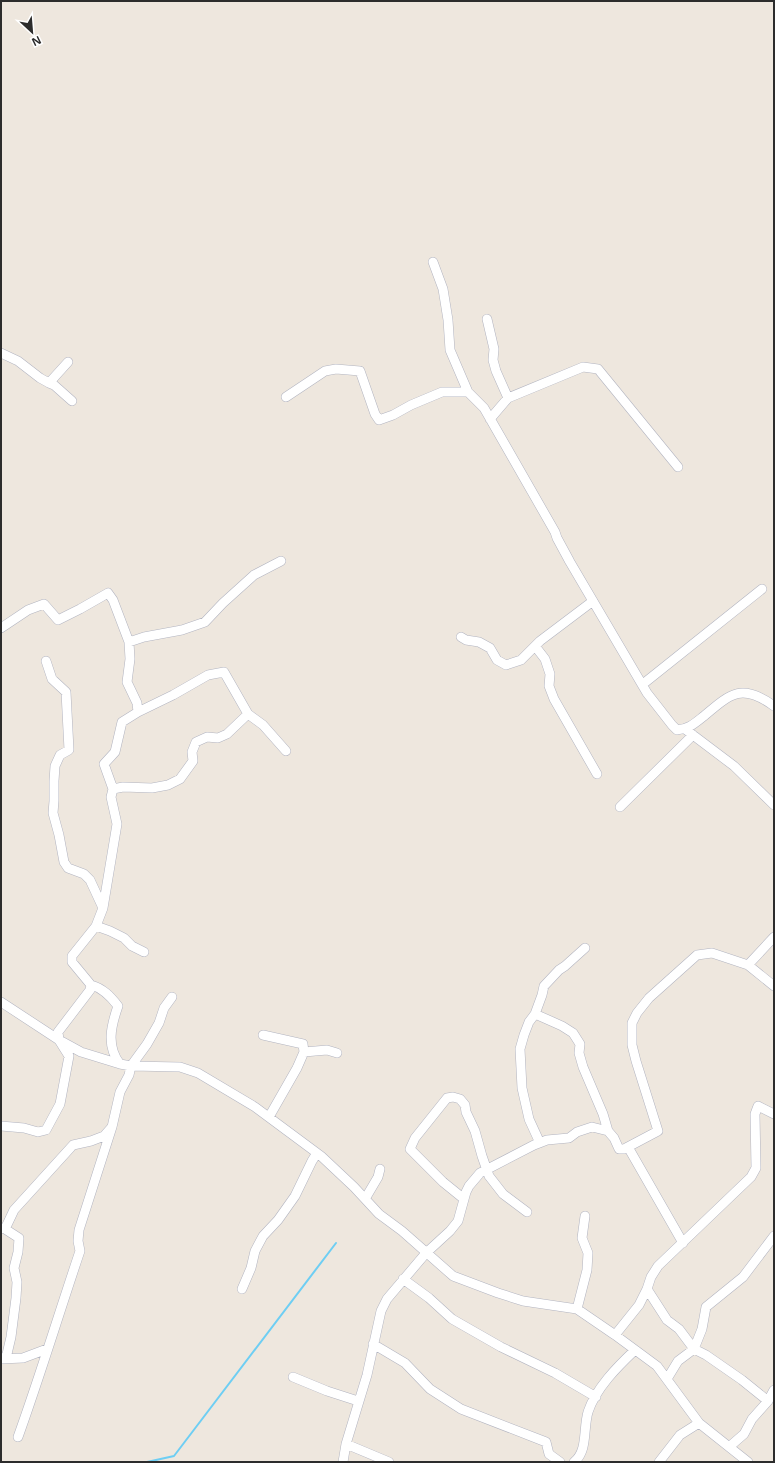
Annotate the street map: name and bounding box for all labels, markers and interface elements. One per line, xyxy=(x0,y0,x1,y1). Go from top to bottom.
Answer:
north arrow xyxy=(12,12,52,52)
text: N xyxy=(29,33,44,50)

